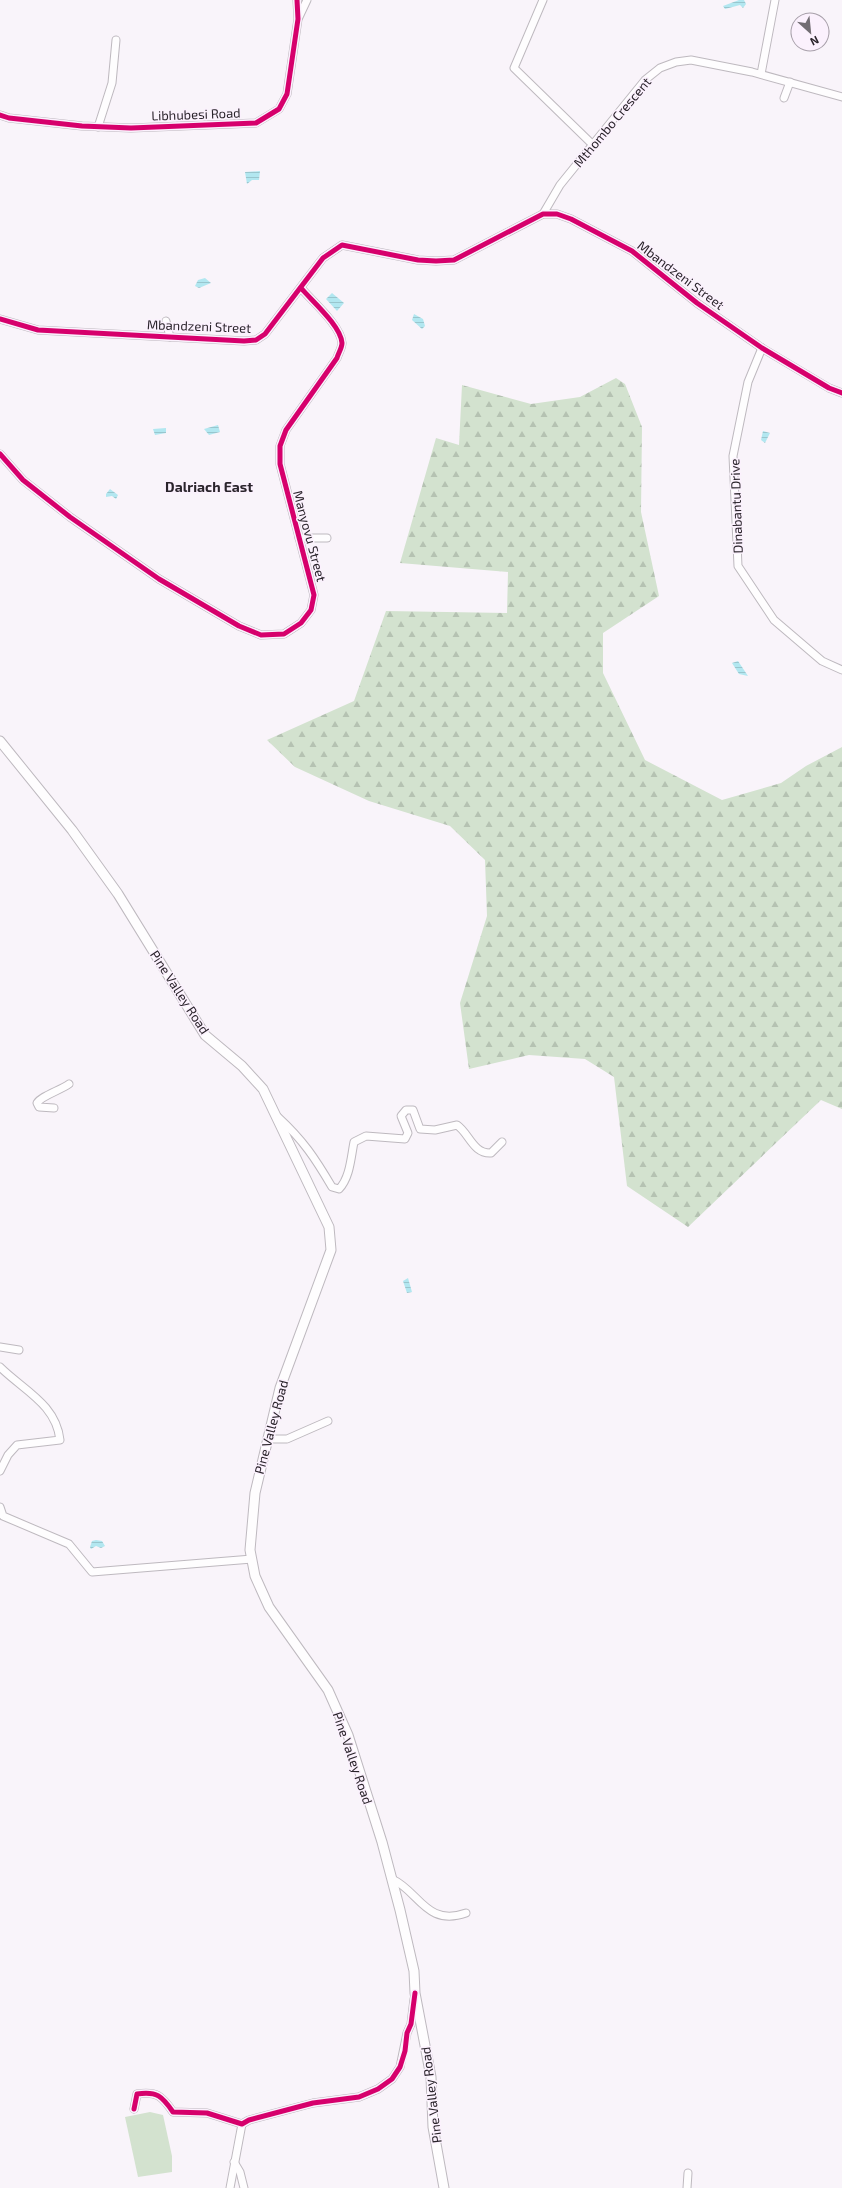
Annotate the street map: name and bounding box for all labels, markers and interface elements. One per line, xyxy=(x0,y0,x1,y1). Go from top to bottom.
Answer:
north arrow xyxy=(790,12,830,52)
text: N xyxy=(808,34,821,49)
street label: Mthombo Crescent xyxy=(570,74,654,170)
street label: Libhubesi Road xyxy=(151,104,241,124)
street label: Mbandzeni Street xyxy=(635,237,728,313)
street label: Mbandzeni Street xyxy=(147,316,251,336)
street label: Dinabantu Drive xyxy=(726,458,746,554)
district label: Dalriach East xyxy=(165,478,253,495)
street label: Manyovu Street xyxy=(290,489,330,583)
street label: Pine Valley Road xyxy=(147,947,213,1037)
street label: Pine Valley Road xyxy=(251,1378,291,1476)
street label: Pine Valley Road xyxy=(330,1710,376,1806)
street label: Pine Valley Road xyxy=(417,2046,445,2144)

